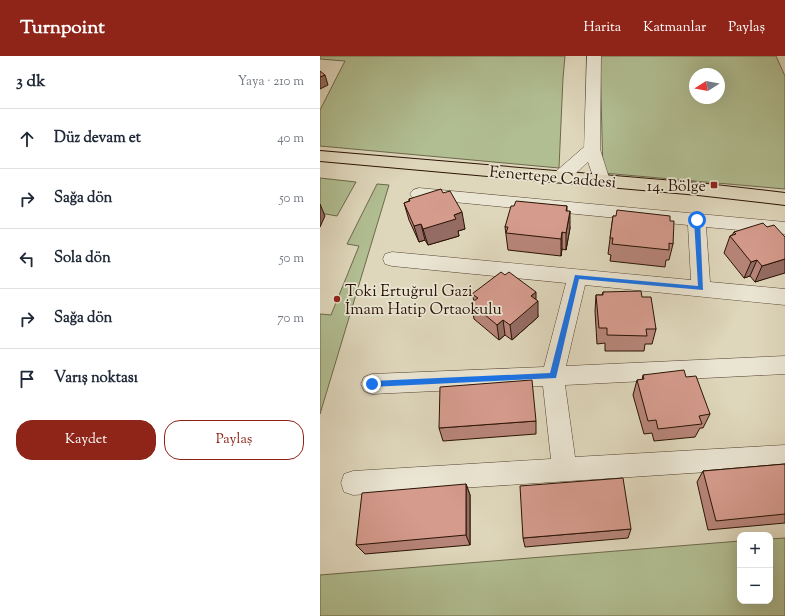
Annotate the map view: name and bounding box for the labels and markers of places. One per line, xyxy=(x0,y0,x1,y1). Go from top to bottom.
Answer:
place label: 14. Bölge xyxy=(647,176,706,199)
marker: 14. Bölge xyxy=(709,180,719,190)
place label: Toki Ertuğrul Gazi İmam Hatip Ortaokulu xyxy=(345,281,502,322)
marker: Toki Ertuğrul Gazi İmam Hatip Ortaokulu xyxy=(332,294,342,304)

